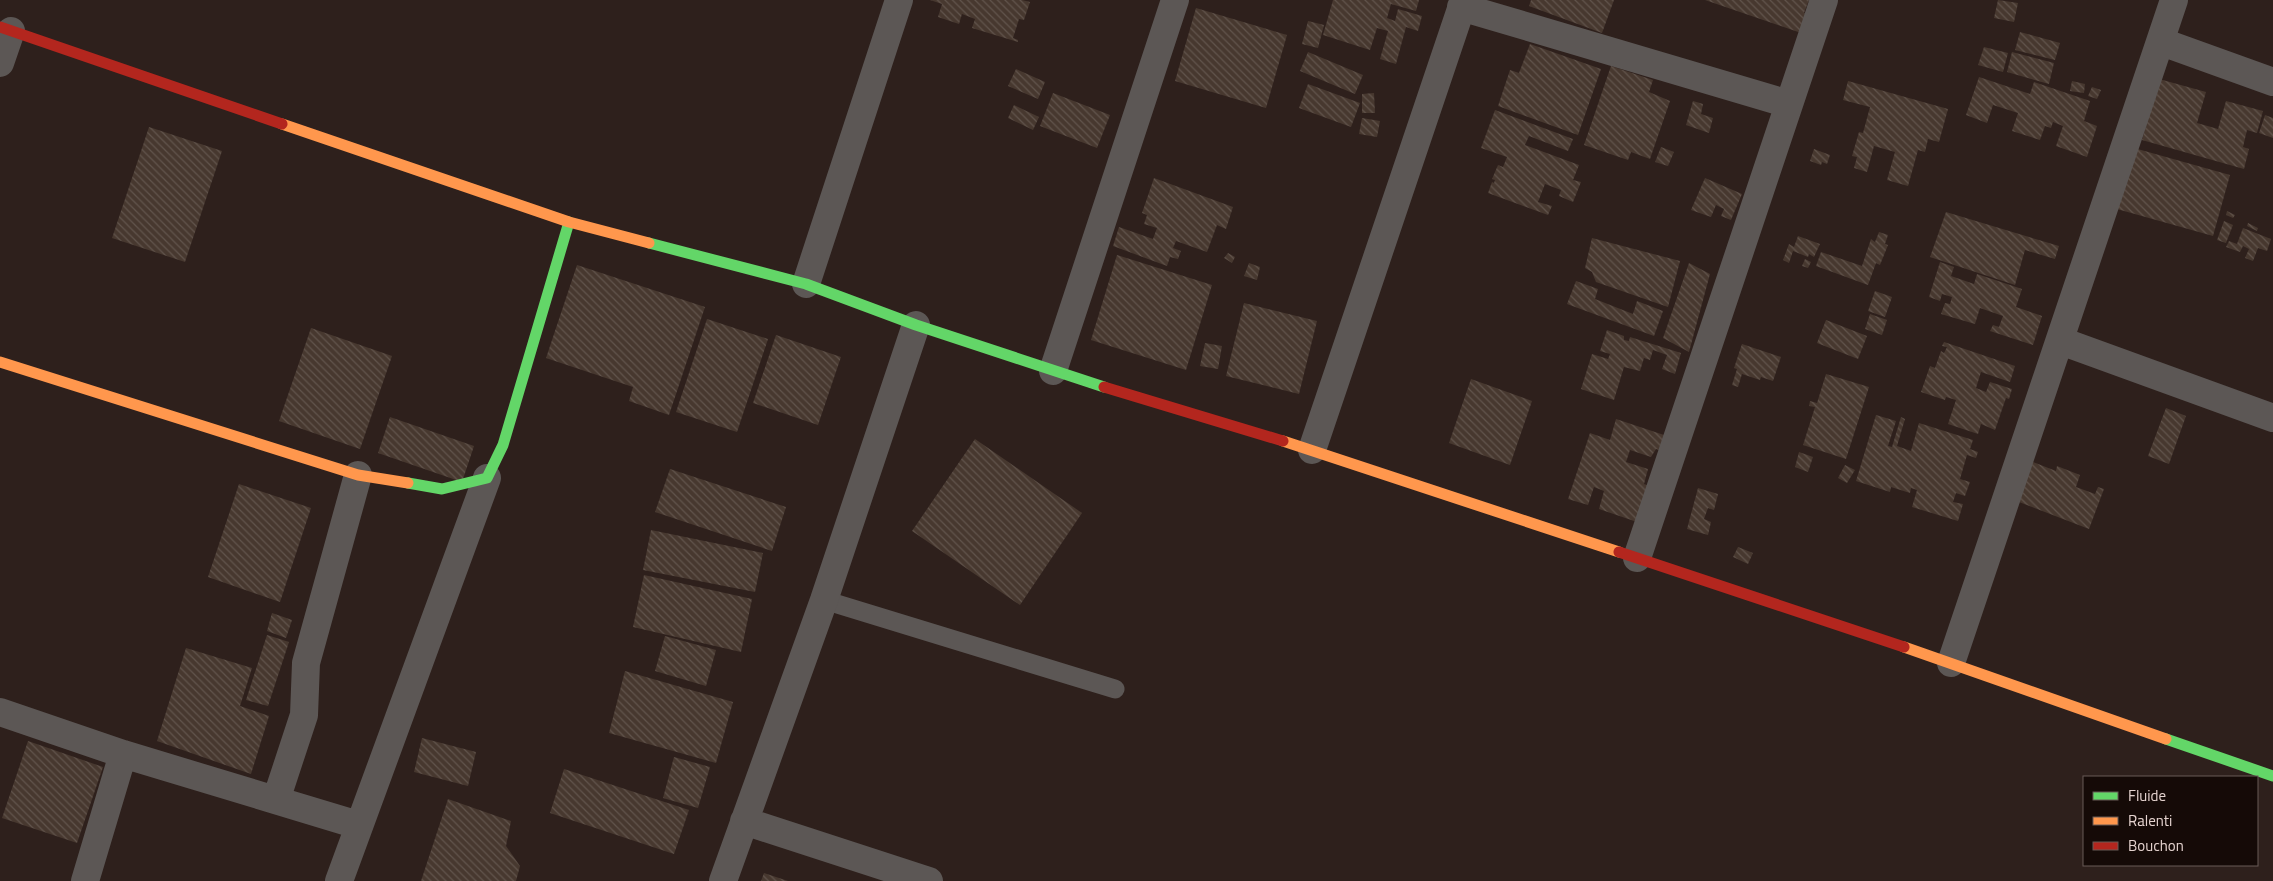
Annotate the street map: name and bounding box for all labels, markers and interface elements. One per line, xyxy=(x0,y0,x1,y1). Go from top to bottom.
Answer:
legend xyxy=(2083,776,2258,866)
text: Fluide xyxy=(2128,784,2166,807)
text: Ralenti xyxy=(2128,809,2172,832)
text: Bouchon xyxy=(2128,834,2184,857)

